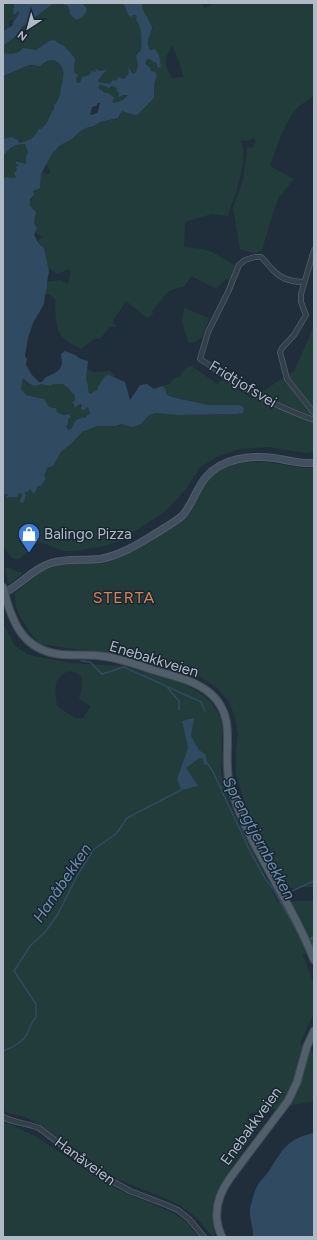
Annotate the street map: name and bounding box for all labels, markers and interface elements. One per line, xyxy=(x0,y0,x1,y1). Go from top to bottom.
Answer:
north arrow xyxy=(8,8,48,48)
text: N xyxy=(15,28,30,43)
street label: Fridtjofsvei xyxy=(206,357,280,411)
shop icon: Balingo Pizza xyxy=(16,521,42,554)
place label: Balingo Pizza xyxy=(44,525,132,543)
district label: STERTA xyxy=(93,588,155,607)
street label: Enebakkveien xyxy=(107,637,201,681)
water label: Sprengtjernbekken xyxy=(219,773,299,903)
water label: Hanåbekken xyxy=(29,840,95,926)
street label: Enebakkveien xyxy=(217,1083,285,1169)
street label: Hanåveien xyxy=(51,1133,119,1189)

